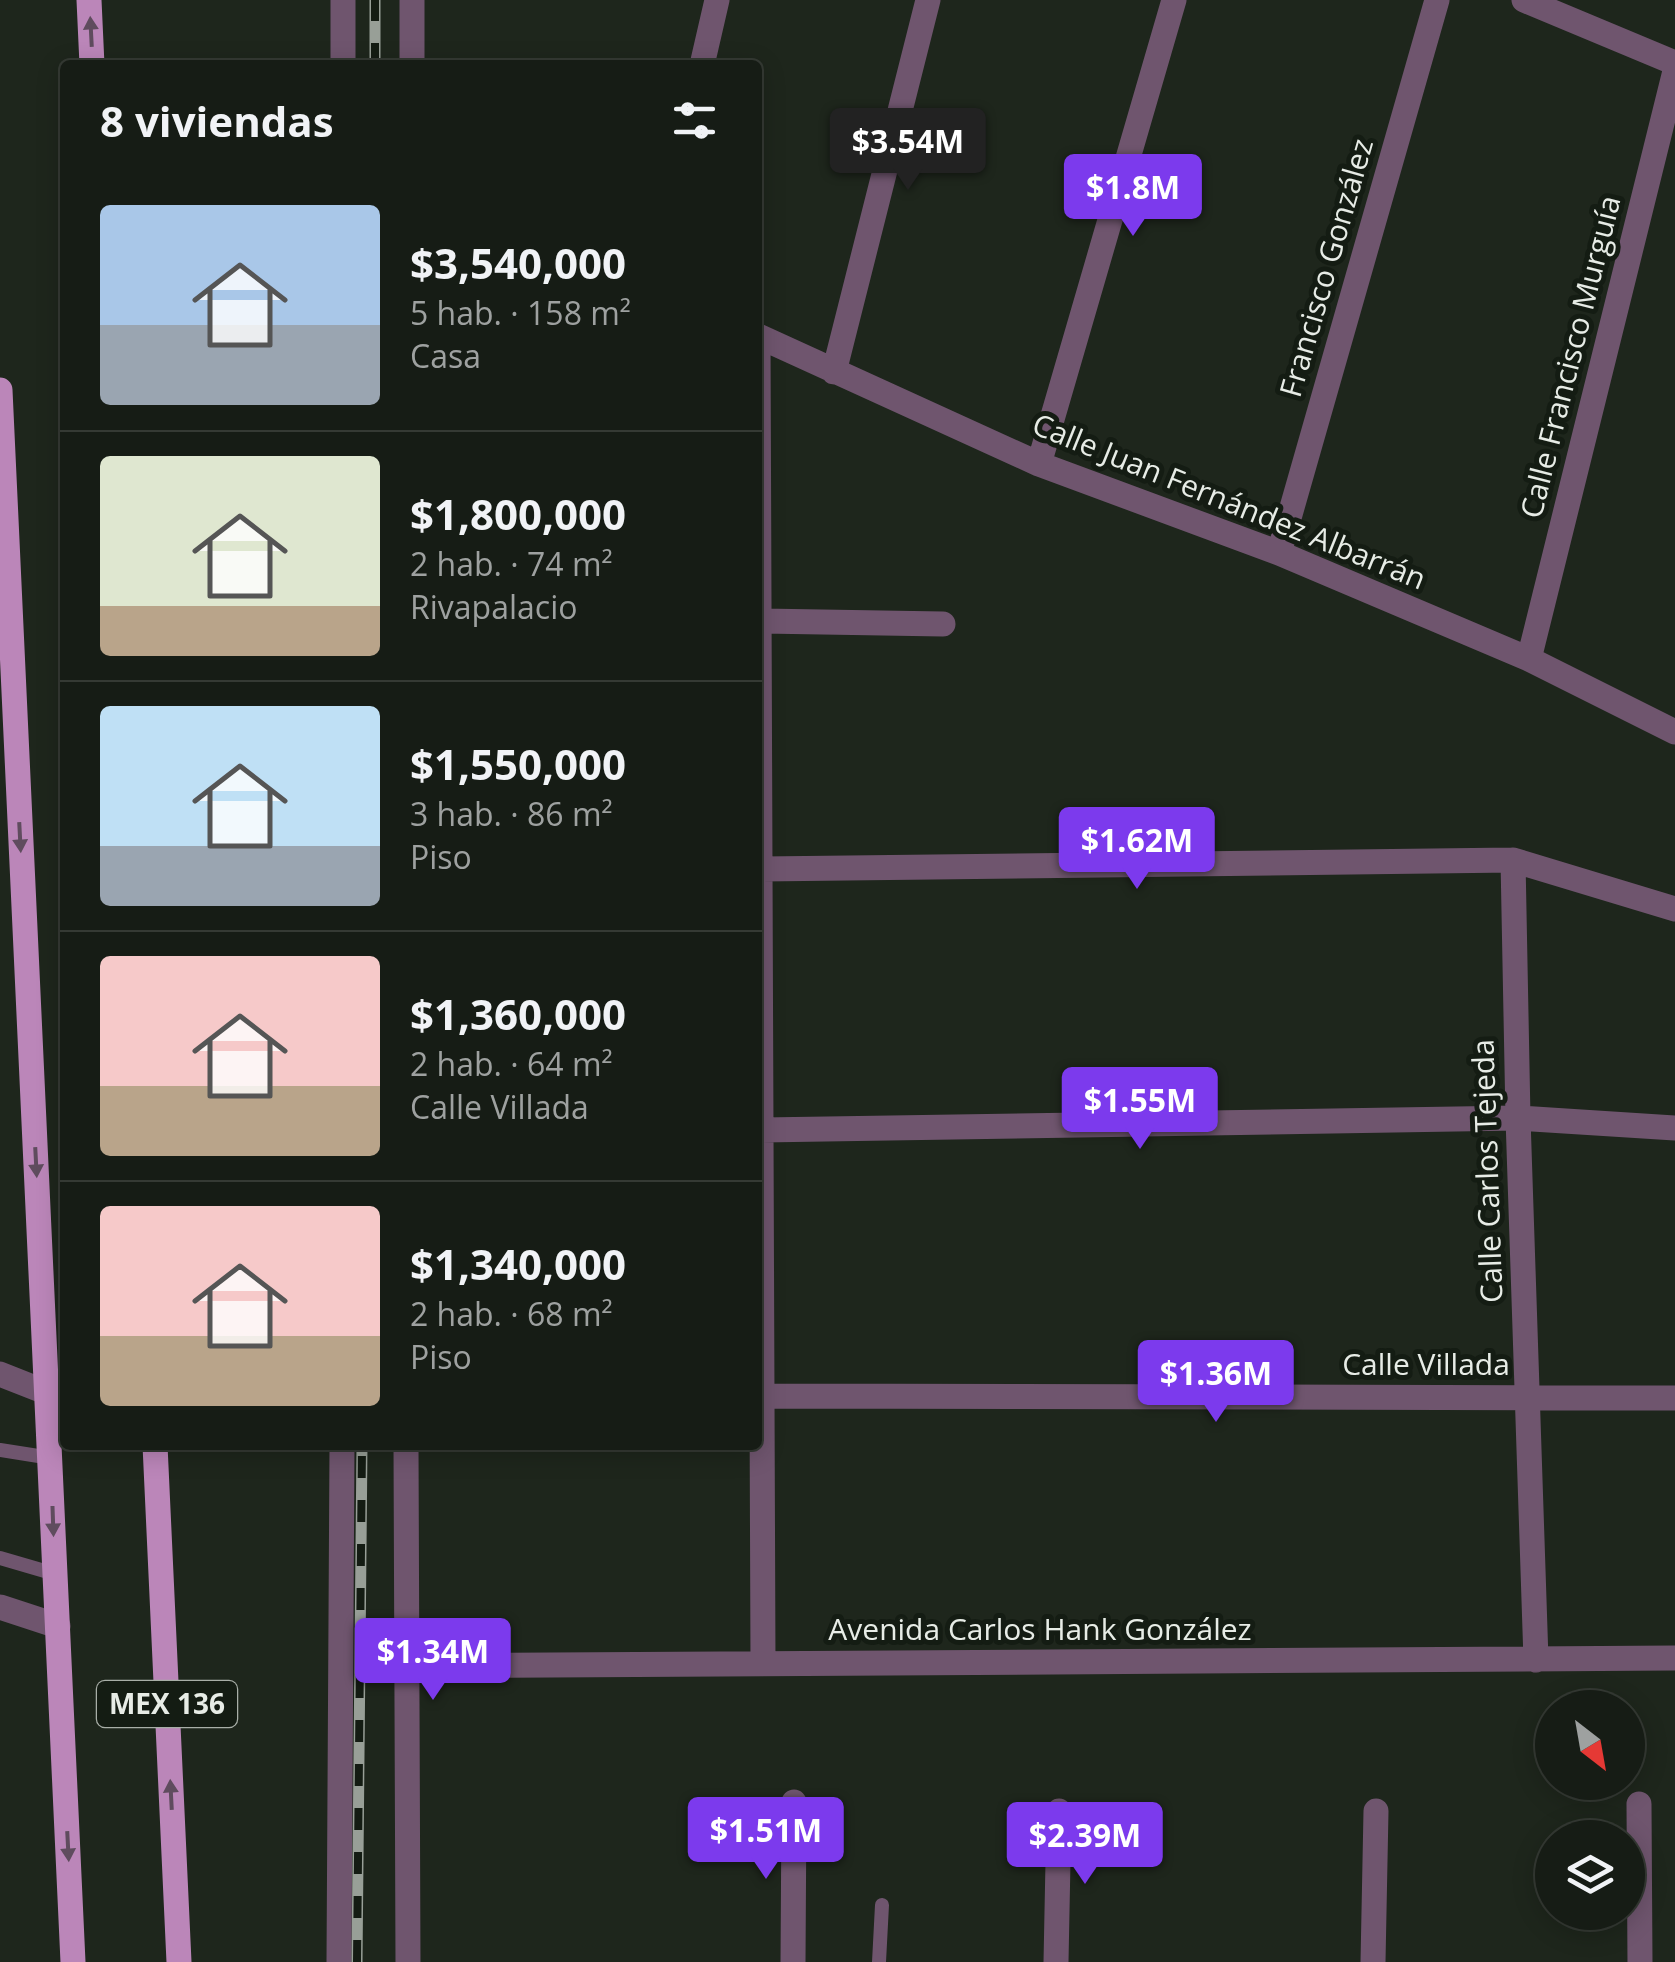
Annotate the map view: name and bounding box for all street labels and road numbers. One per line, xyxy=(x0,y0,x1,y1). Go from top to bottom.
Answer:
street label: Francisco González xyxy=(1269,134,1382,401)
street label: Calle Francisco Murguía xyxy=(1510,191,1629,522)
street label: Calle Juan Fernández Albarrán xyxy=(1027,403,1432,598)
street label: Calle Carlos Tejeda xyxy=(1461,1039,1512,1304)
street label: Calle Villada xyxy=(1342,1343,1510,1384)
street label: Avenida Carlos Hank González xyxy=(828,1608,1252,1649)
road number: MEX 136 xyxy=(97,1681,237,1727)

